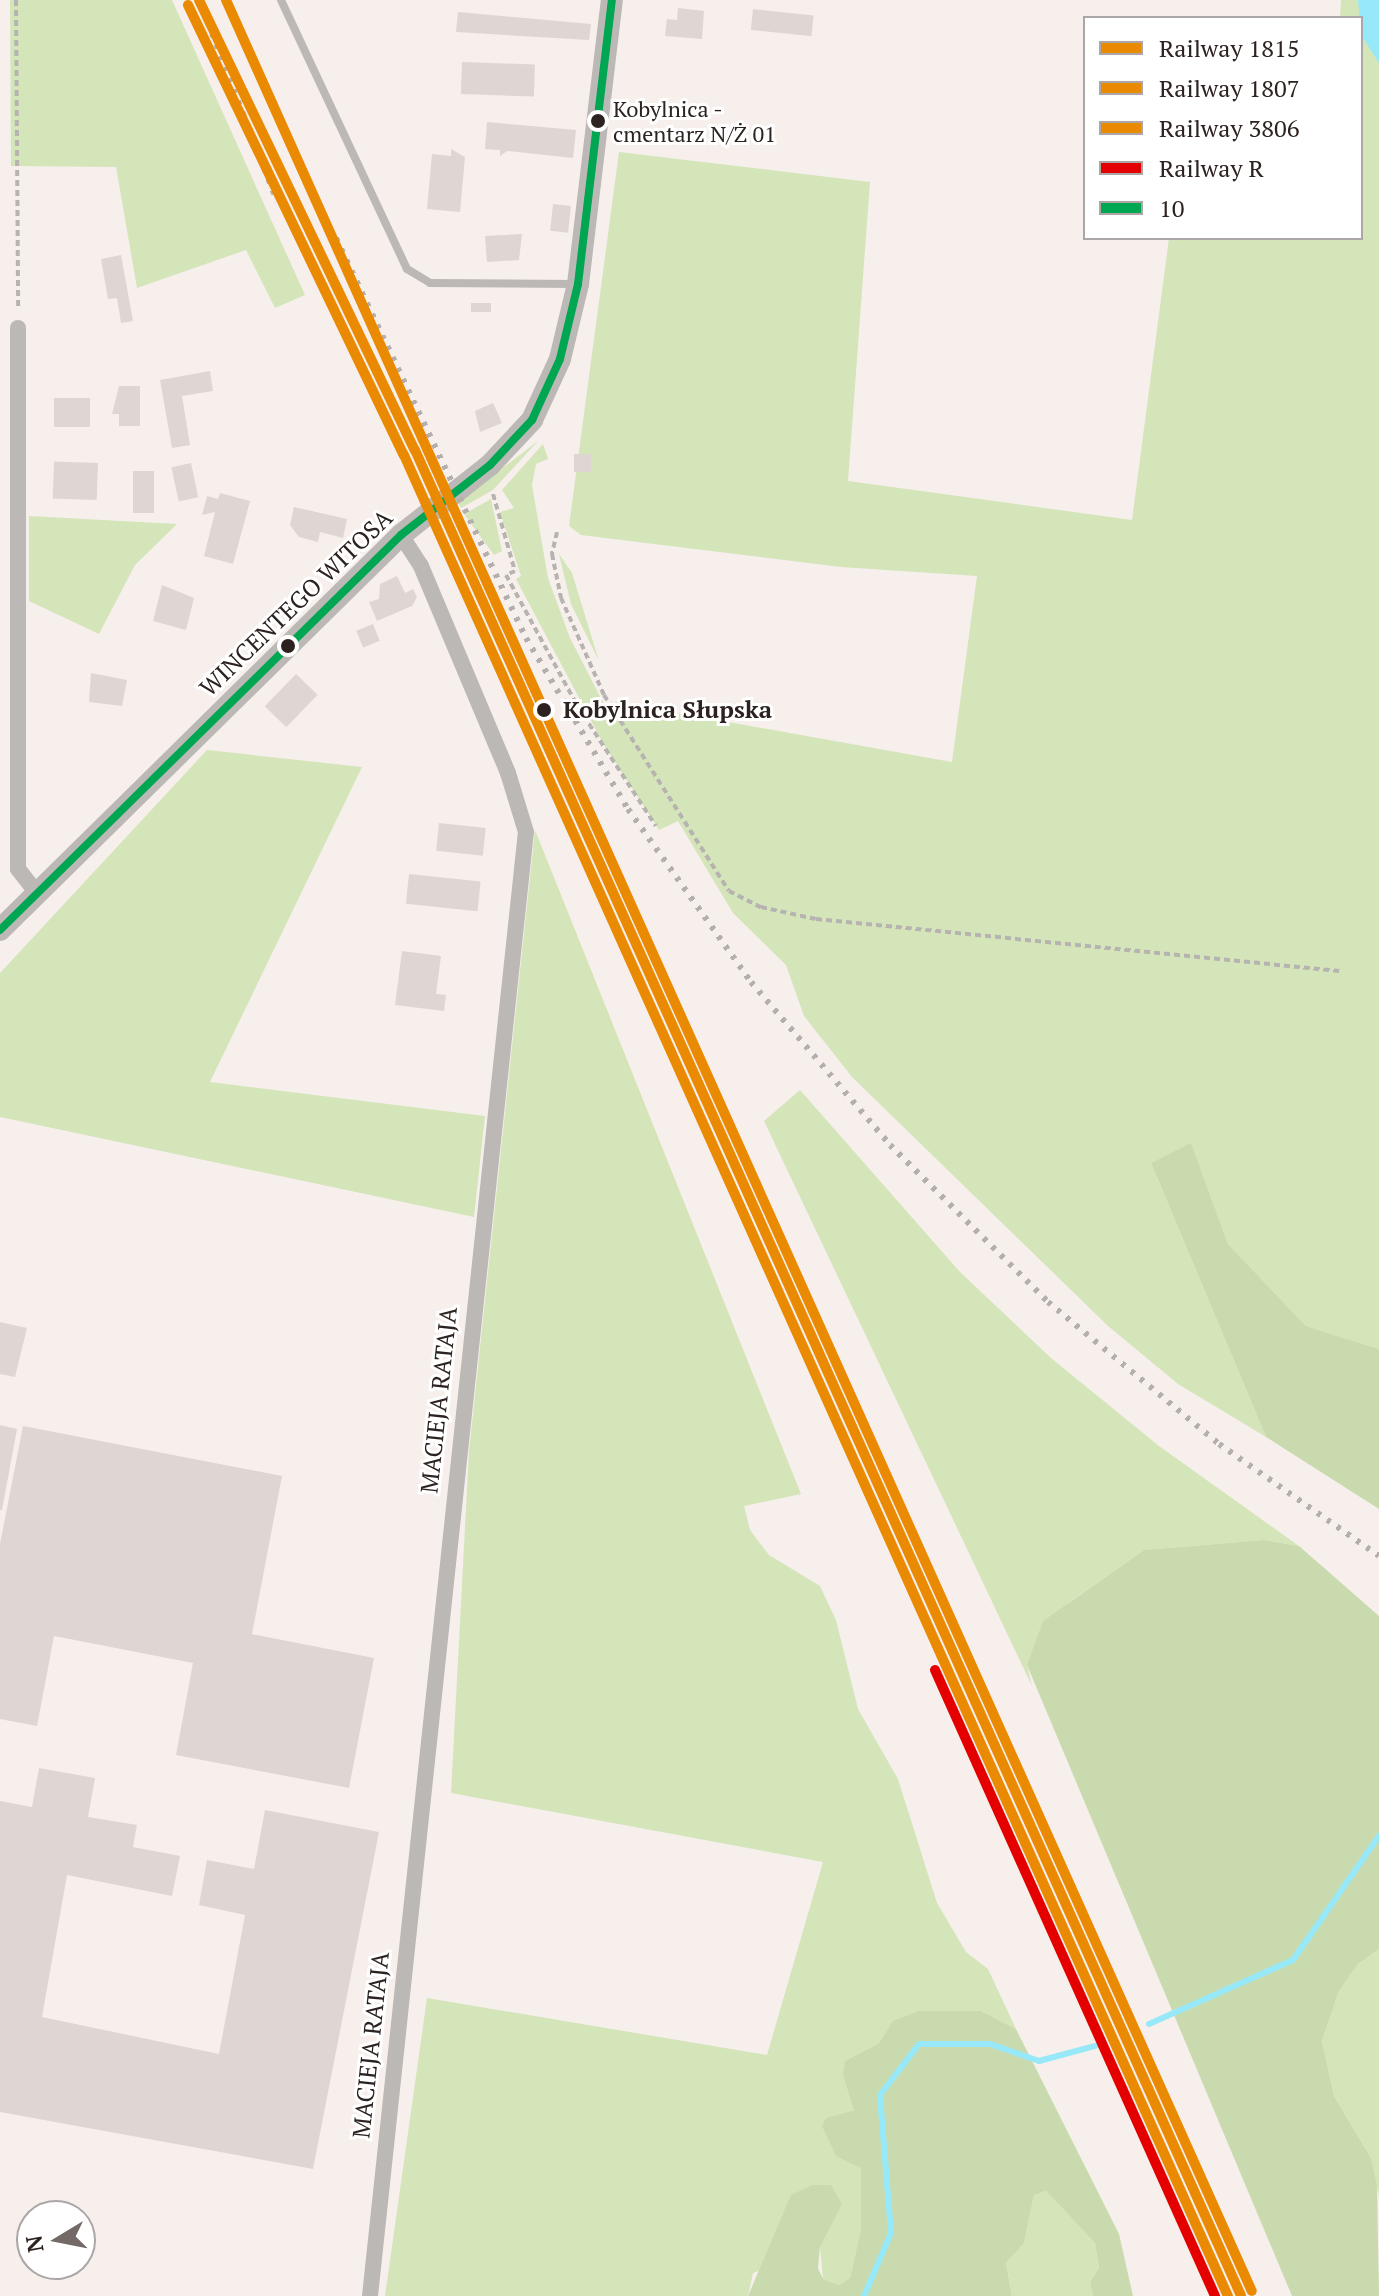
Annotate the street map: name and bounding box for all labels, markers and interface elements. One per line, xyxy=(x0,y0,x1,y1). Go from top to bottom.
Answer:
legend xyxy=(1083,16,1363,240)
text: Railway 1815 xyxy=(1159,32,1300,64)
text: Railway 1807 xyxy=(1159,72,1300,104)
place label: Kobylnica - cmentarz N/Ż 01 xyxy=(613,95,776,146)
text: Railway 3806 xyxy=(1159,112,1300,144)
marker: Kobylnica - cmentarz N/Ż 01 xyxy=(590,113,606,129)
text: Railway R xyxy=(1159,152,1264,184)
text: 10 xyxy=(1159,192,1185,224)
street label: WINCENTEGO WITOSA xyxy=(194,504,398,702)
unlabelled marker xyxy=(280,638,296,654)
place label: Kobylnica Słupska xyxy=(563,696,772,724)
marker: Kobylnica Słupska xyxy=(532,698,556,722)
street label: MACIEJA RATAJA xyxy=(415,1305,463,1495)
street label: MACIEJA RATAJA xyxy=(347,1950,395,2140)
north arrow xyxy=(16,2200,96,2280)
text: N xyxy=(18,2233,50,2255)

